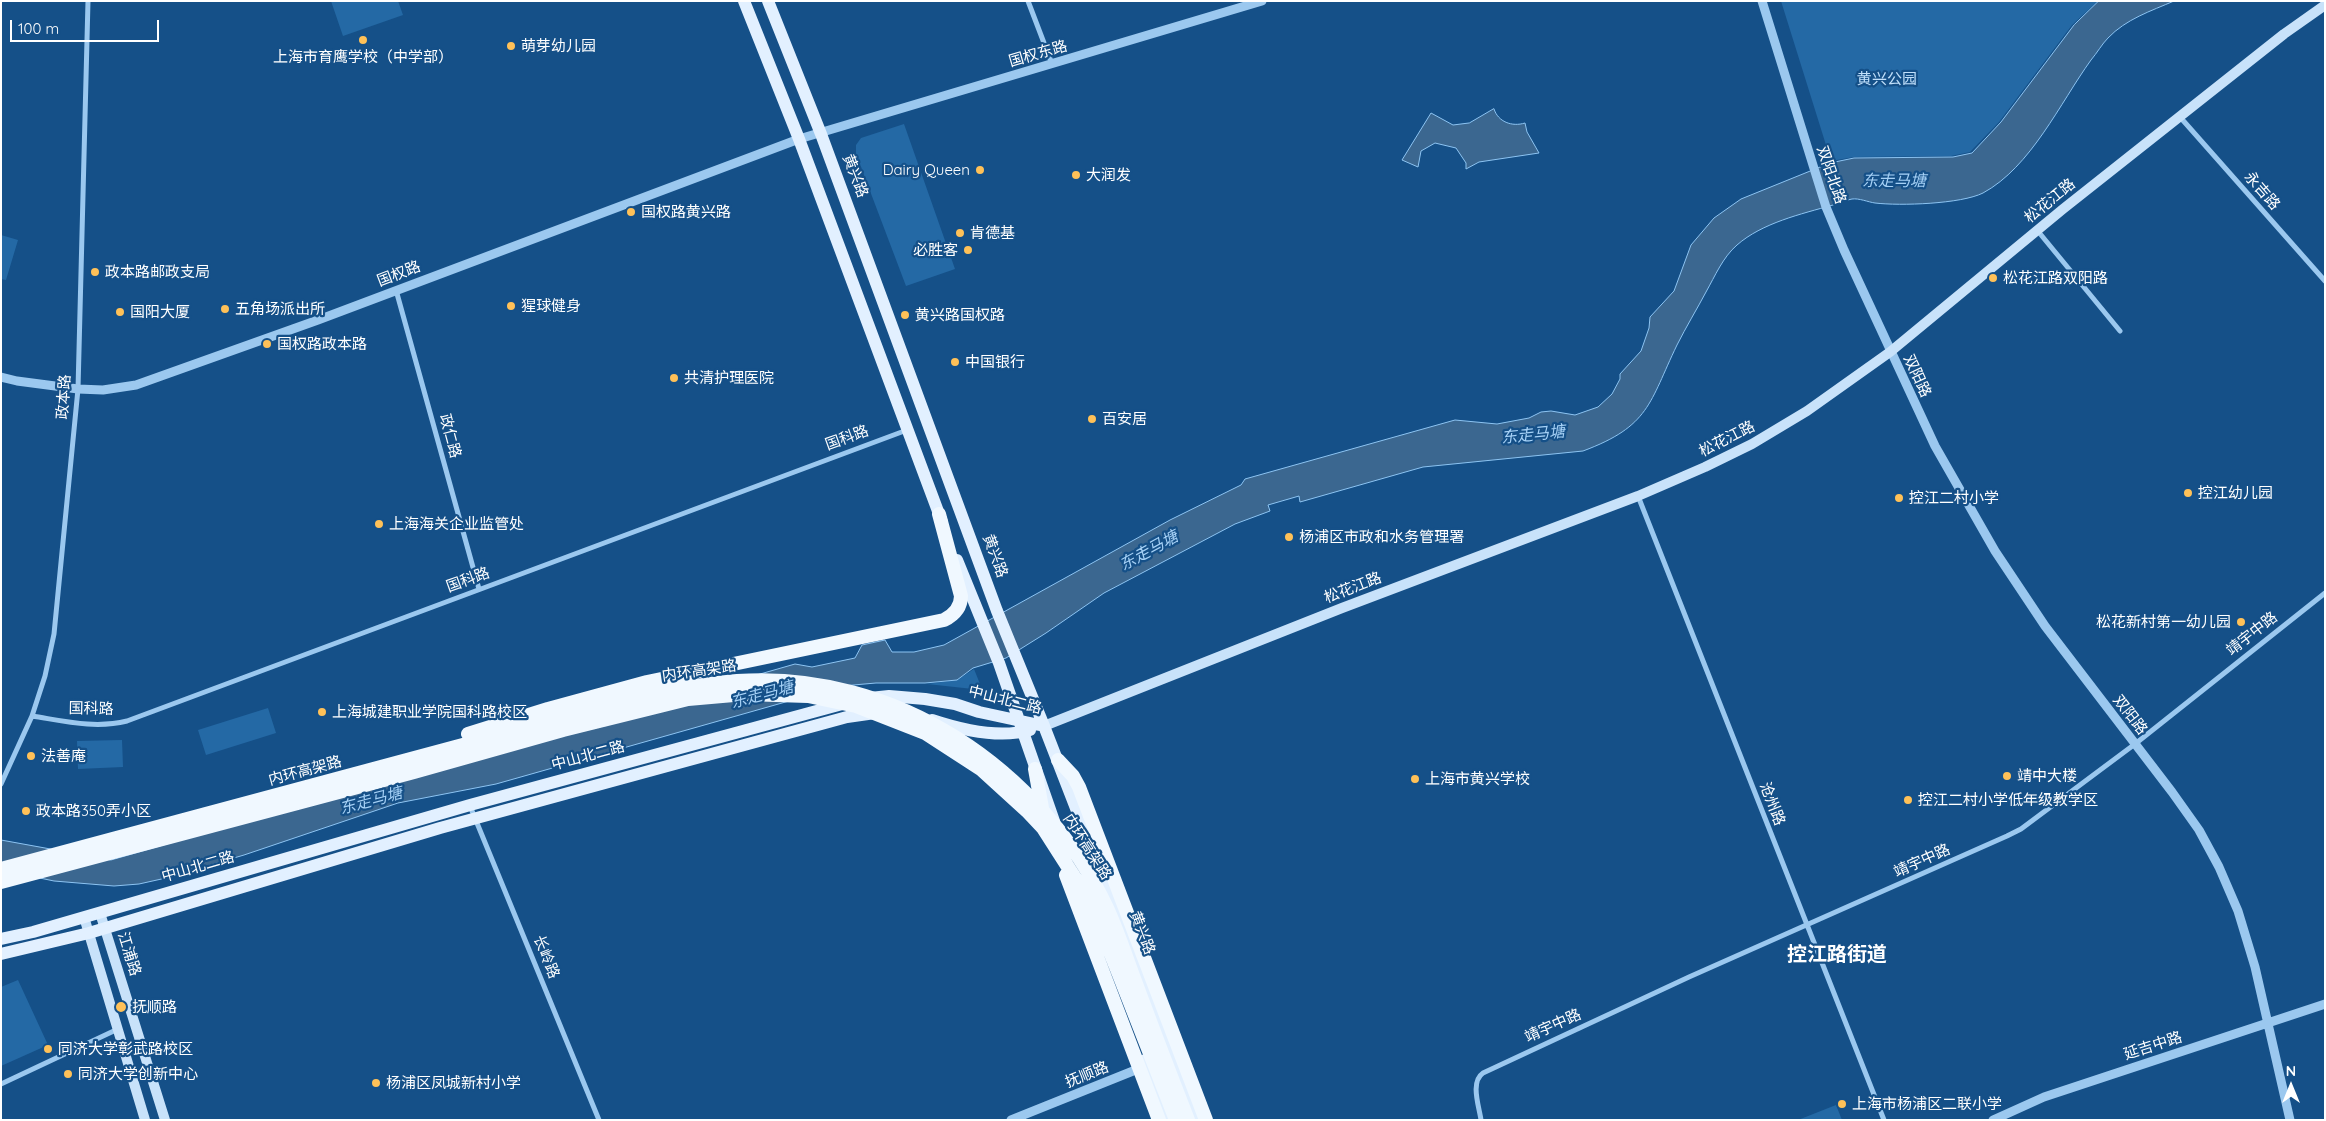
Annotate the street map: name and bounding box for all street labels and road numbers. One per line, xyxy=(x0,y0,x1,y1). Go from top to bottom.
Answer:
street label: 国权东路 xyxy=(1007,37,1069,71)
street label: 双阳北路 xyxy=(1813,144,1849,206)
street label: 黄兴路 xyxy=(839,152,871,200)
street label: 永吉路 xyxy=(2240,168,2284,214)
street label: 松花江路 xyxy=(2021,175,2079,227)
street label: 国权路 xyxy=(375,258,423,290)
street label: 双阳路 xyxy=(1899,352,1935,400)
street label: 政本路 xyxy=(53,374,75,420)
street label: 政仁路 xyxy=(435,412,465,460)
street label: 松花江路 xyxy=(1696,417,1758,461)
street label: 国科路 xyxy=(823,422,871,454)
street label: 黄兴路 xyxy=(979,532,1011,580)
street label: 国科路 xyxy=(444,564,492,596)
street label: 松花江路 xyxy=(1322,569,1384,607)
street label: 靖宇中路 xyxy=(2223,608,2281,660)
street label: 内环高架路 xyxy=(661,657,737,685)
street label: 中山北二路 xyxy=(966,682,1044,718)
street label: 双阳路 xyxy=(2109,692,2151,738)
street label: 国科路 xyxy=(68,700,114,718)
street label: 中山北二路 xyxy=(549,738,627,774)
street label: 内环高架路 xyxy=(266,753,344,789)
street label: 沧州路 xyxy=(1756,780,1788,828)
street label: 内环高架路 xyxy=(1059,811,1115,883)
street label: 靖宇中路 xyxy=(1891,841,1953,881)
street label: 中山北二路 xyxy=(159,848,237,886)
street label: 黄兴路 xyxy=(1126,909,1158,957)
street label: 江浦路 xyxy=(114,930,144,978)
street label: 长岭路 xyxy=(529,933,563,981)
street label: 靖宇中路 xyxy=(1522,1006,1584,1046)
street label: 延吉中路 xyxy=(2122,1028,2184,1064)
street label: 抚顺路 xyxy=(1063,1058,1111,1092)

